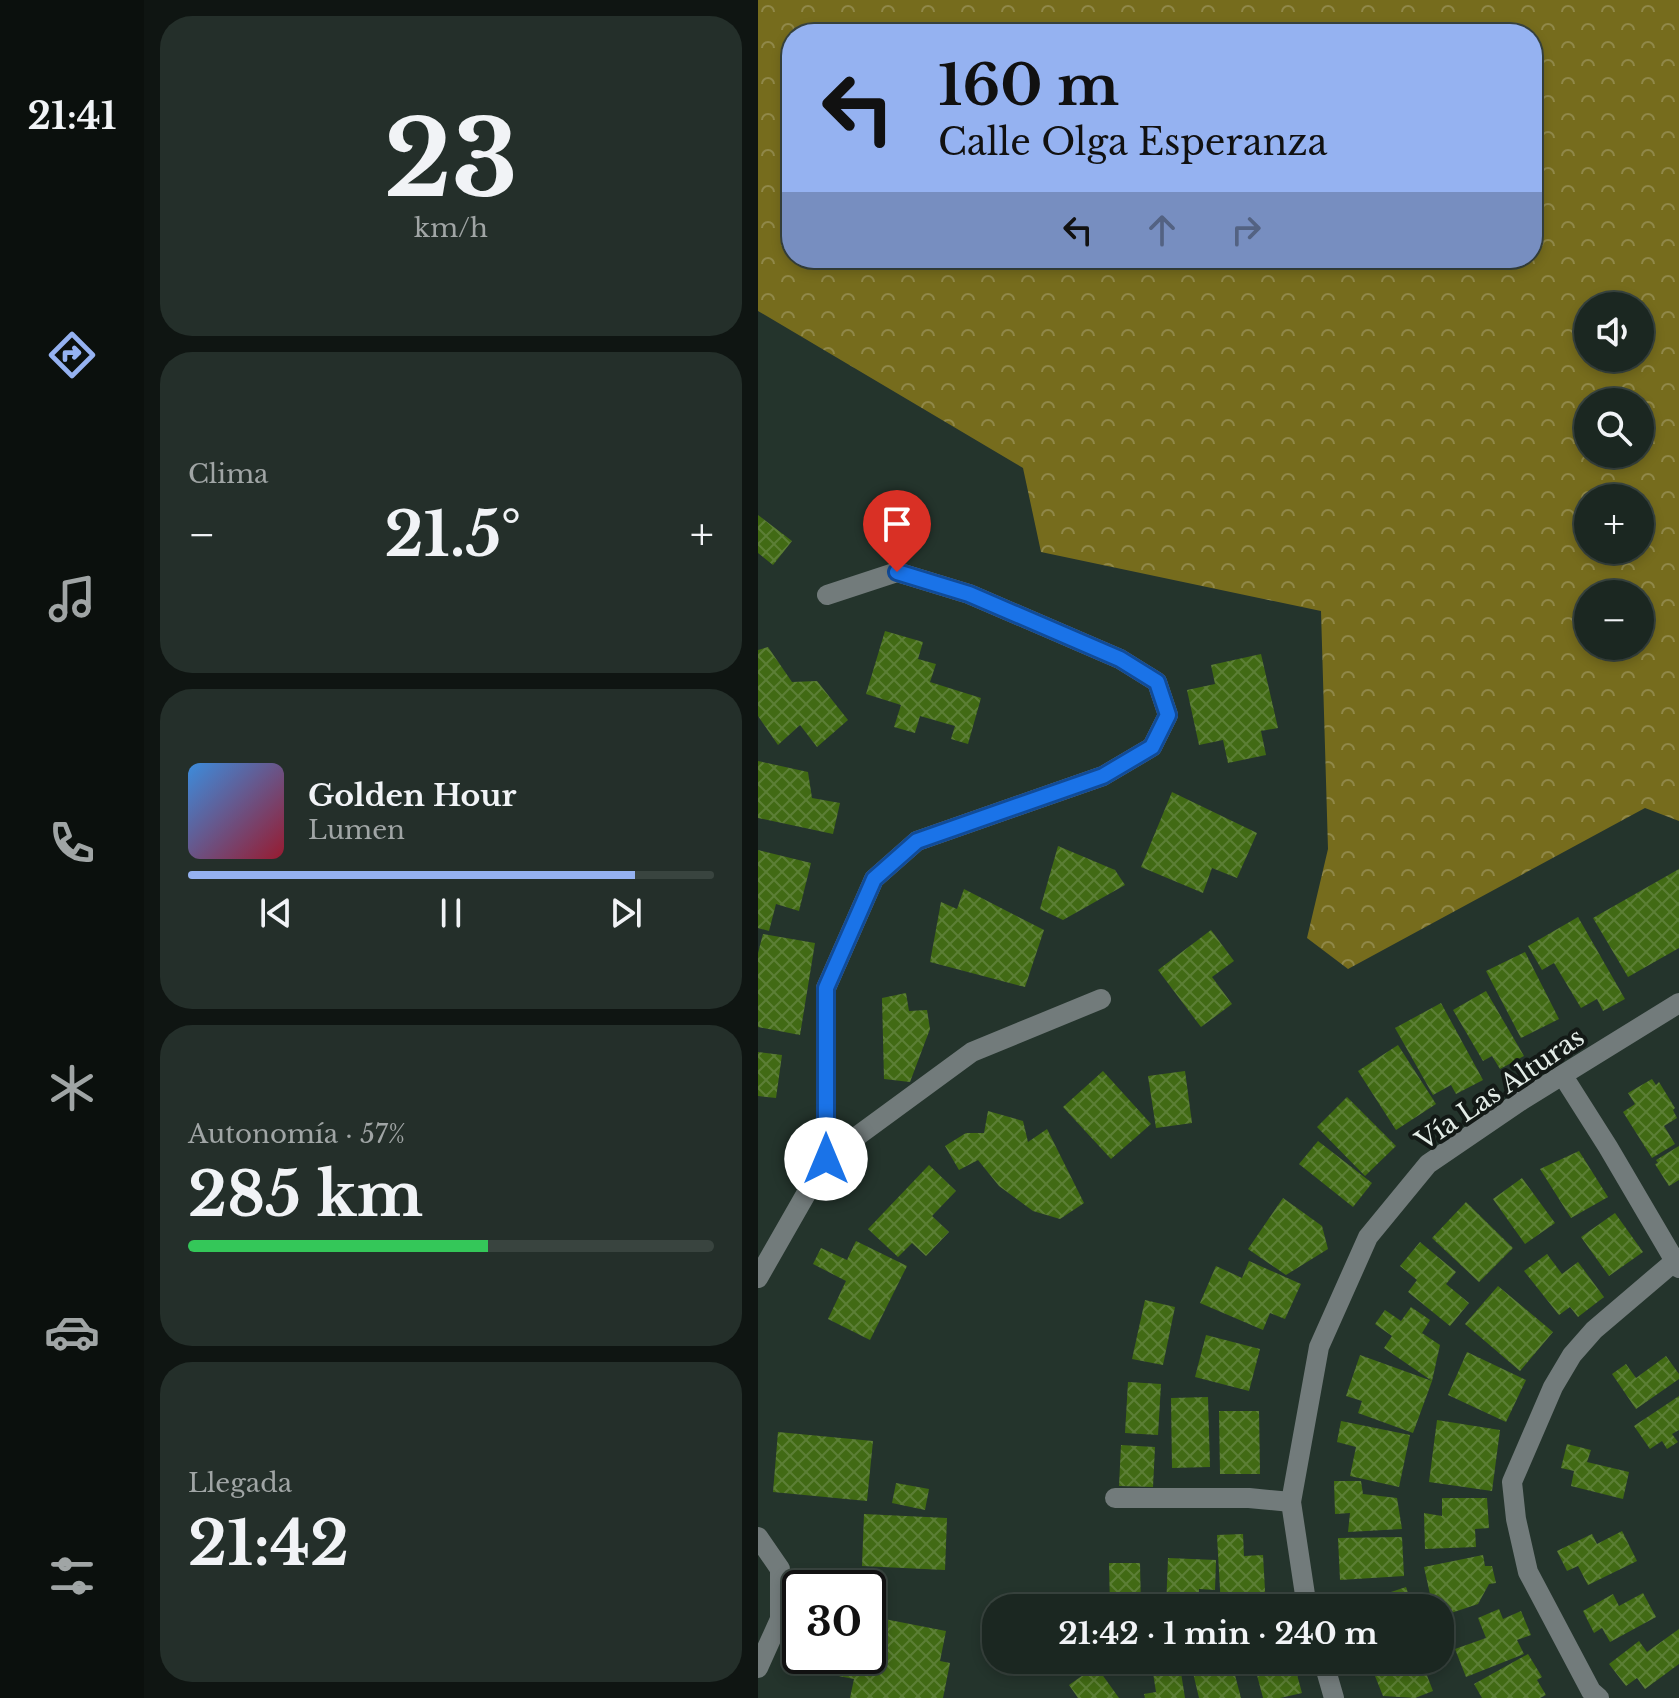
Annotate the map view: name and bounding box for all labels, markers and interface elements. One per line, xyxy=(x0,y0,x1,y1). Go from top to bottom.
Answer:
text: 160 m xyxy=(938,51,1119,120)
icon: left xyxy=(806,56,910,160)
text: 21:41 xyxy=(28,94,116,139)
text: 23 xyxy=(384,95,518,224)
text: Calle Olga Esperanza xyxy=(938,120,1327,165)
icon: left xyxy=(1056,208,1100,252)
icon: ahead xyxy=(1140,208,1184,252)
icon: right xyxy=(1224,208,1268,252)
text: km/h xyxy=(414,212,488,244)
map controls xyxy=(1574,292,1654,660)
button: sound xyxy=(1574,292,1654,372)
icon: directions xyxy=(44,327,100,383)
button: search xyxy=(1574,388,1654,468)
text: Clima xyxy=(188,458,268,490)
button: + xyxy=(1574,484,1654,564)
pin xyxy=(863,490,931,572)
text: 21.5° xyxy=(385,498,521,572)
icon: arrive xyxy=(875,502,919,546)
text: − xyxy=(188,507,216,562)
text: + xyxy=(690,507,714,562)
icon: music xyxy=(44,571,100,627)
button: − xyxy=(1574,580,1654,660)
text: Golden Hour xyxy=(308,777,517,814)
text: Lumen xyxy=(308,814,405,846)
icon: phone xyxy=(44,815,100,871)
icon: previous xyxy=(254,891,298,935)
icon: pause xyxy=(429,891,473,935)
icon: next xyxy=(604,891,648,935)
street label: Vía Las Alturas xyxy=(1409,1021,1590,1158)
icon: climate xyxy=(44,1060,100,1116)
position arrow xyxy=(784,1117,868,1201)
text: Autonomía · 57% xyxy=(188,1118,405,1150)
text: 285 km xyxy=(188,1158,423,1232)
icon: car xyxy=(44,1304,100,1360)
text: Llegada xyxy=(188,1467,292,1499)
text: 21:42 xyxy=(188,1507,349,1581)
icon: filters xyxy=(44,1548,100,1604)
speed limit sign: 30 xyxy=(782,1570,886,1674)
text: 21:42 · 1 min · 240 m xyxy=(1058,1615,1378,1652)

